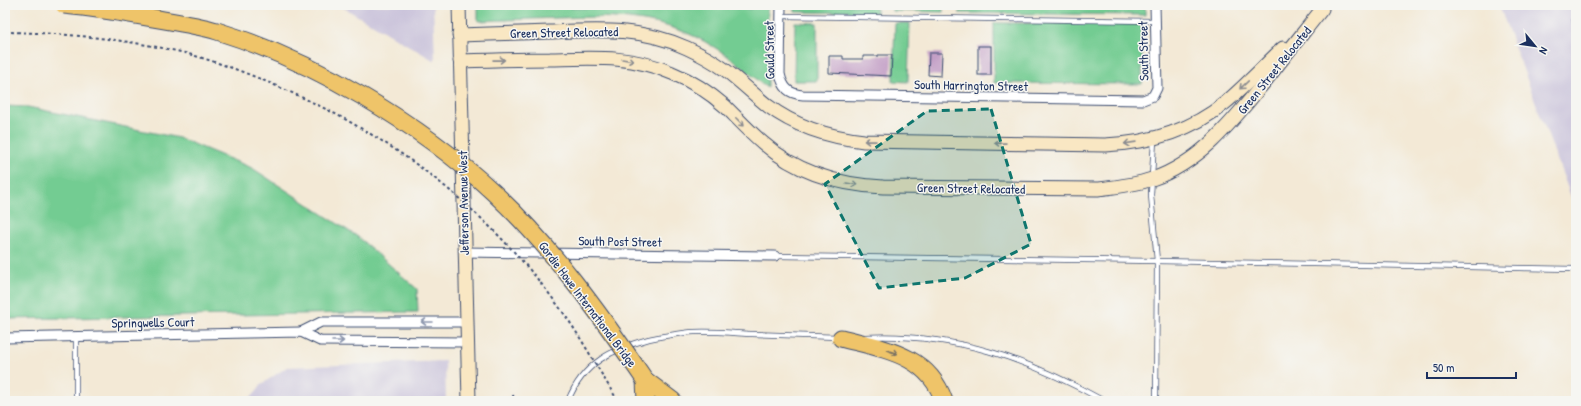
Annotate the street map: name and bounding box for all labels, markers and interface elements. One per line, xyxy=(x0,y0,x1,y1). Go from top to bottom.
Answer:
street label: Gould Street xyxy=(759,20,779,79)
street label: South Street xyxy=(1133,21,1153,81)
street label: Green Street Relocated xyxy=(510,22,618,42)
street label: Green Street Relocated xyxy=(1233,22,1315,118)
north arrow xyxy=(1515,26,1555,66)
text: N xyxy=(1536,45,1551,57)
one-way arrow xyxy=(492,56,505,64)
one-way arrow xyxy=(622,56,635,64)
street label: South Harrington Street xyxy=(914,75,1029,95)
one-way arrow xyxy=(1239,81,1249,90)
one-way arrow xyxy=(735,117,745,127)
one-way arrow xyxy=(864,137,877,145)
one-way arrow xyxy=(994,139,1007,147)
one-way arrow xyxy=(1124,139,1137,147)
street label: Jefferson Avenue West xyxy=(453,150,473,256)
street label: Green Street Relocated xyxy=(917,178,1025,198)
one-way arrow xyxy=(845,180,858,188)
street label: South Post Street xyxy=(578,231,662,251)
street label: Gordie Howe International Bridge xyxy=(535,237,641,371)
street label: Springwells Court xyxy=(111,312,195,332)
one-way arrow xyxy=(421,318,434,326)
one-way arrow xyxy=(331,337,344,345)
one-way arrow xyxy=(886,348,898,356)
scale bar xyxy=(1427,354,1516,380)
text: 50 m xyxy=(1433,359,1454,376)

